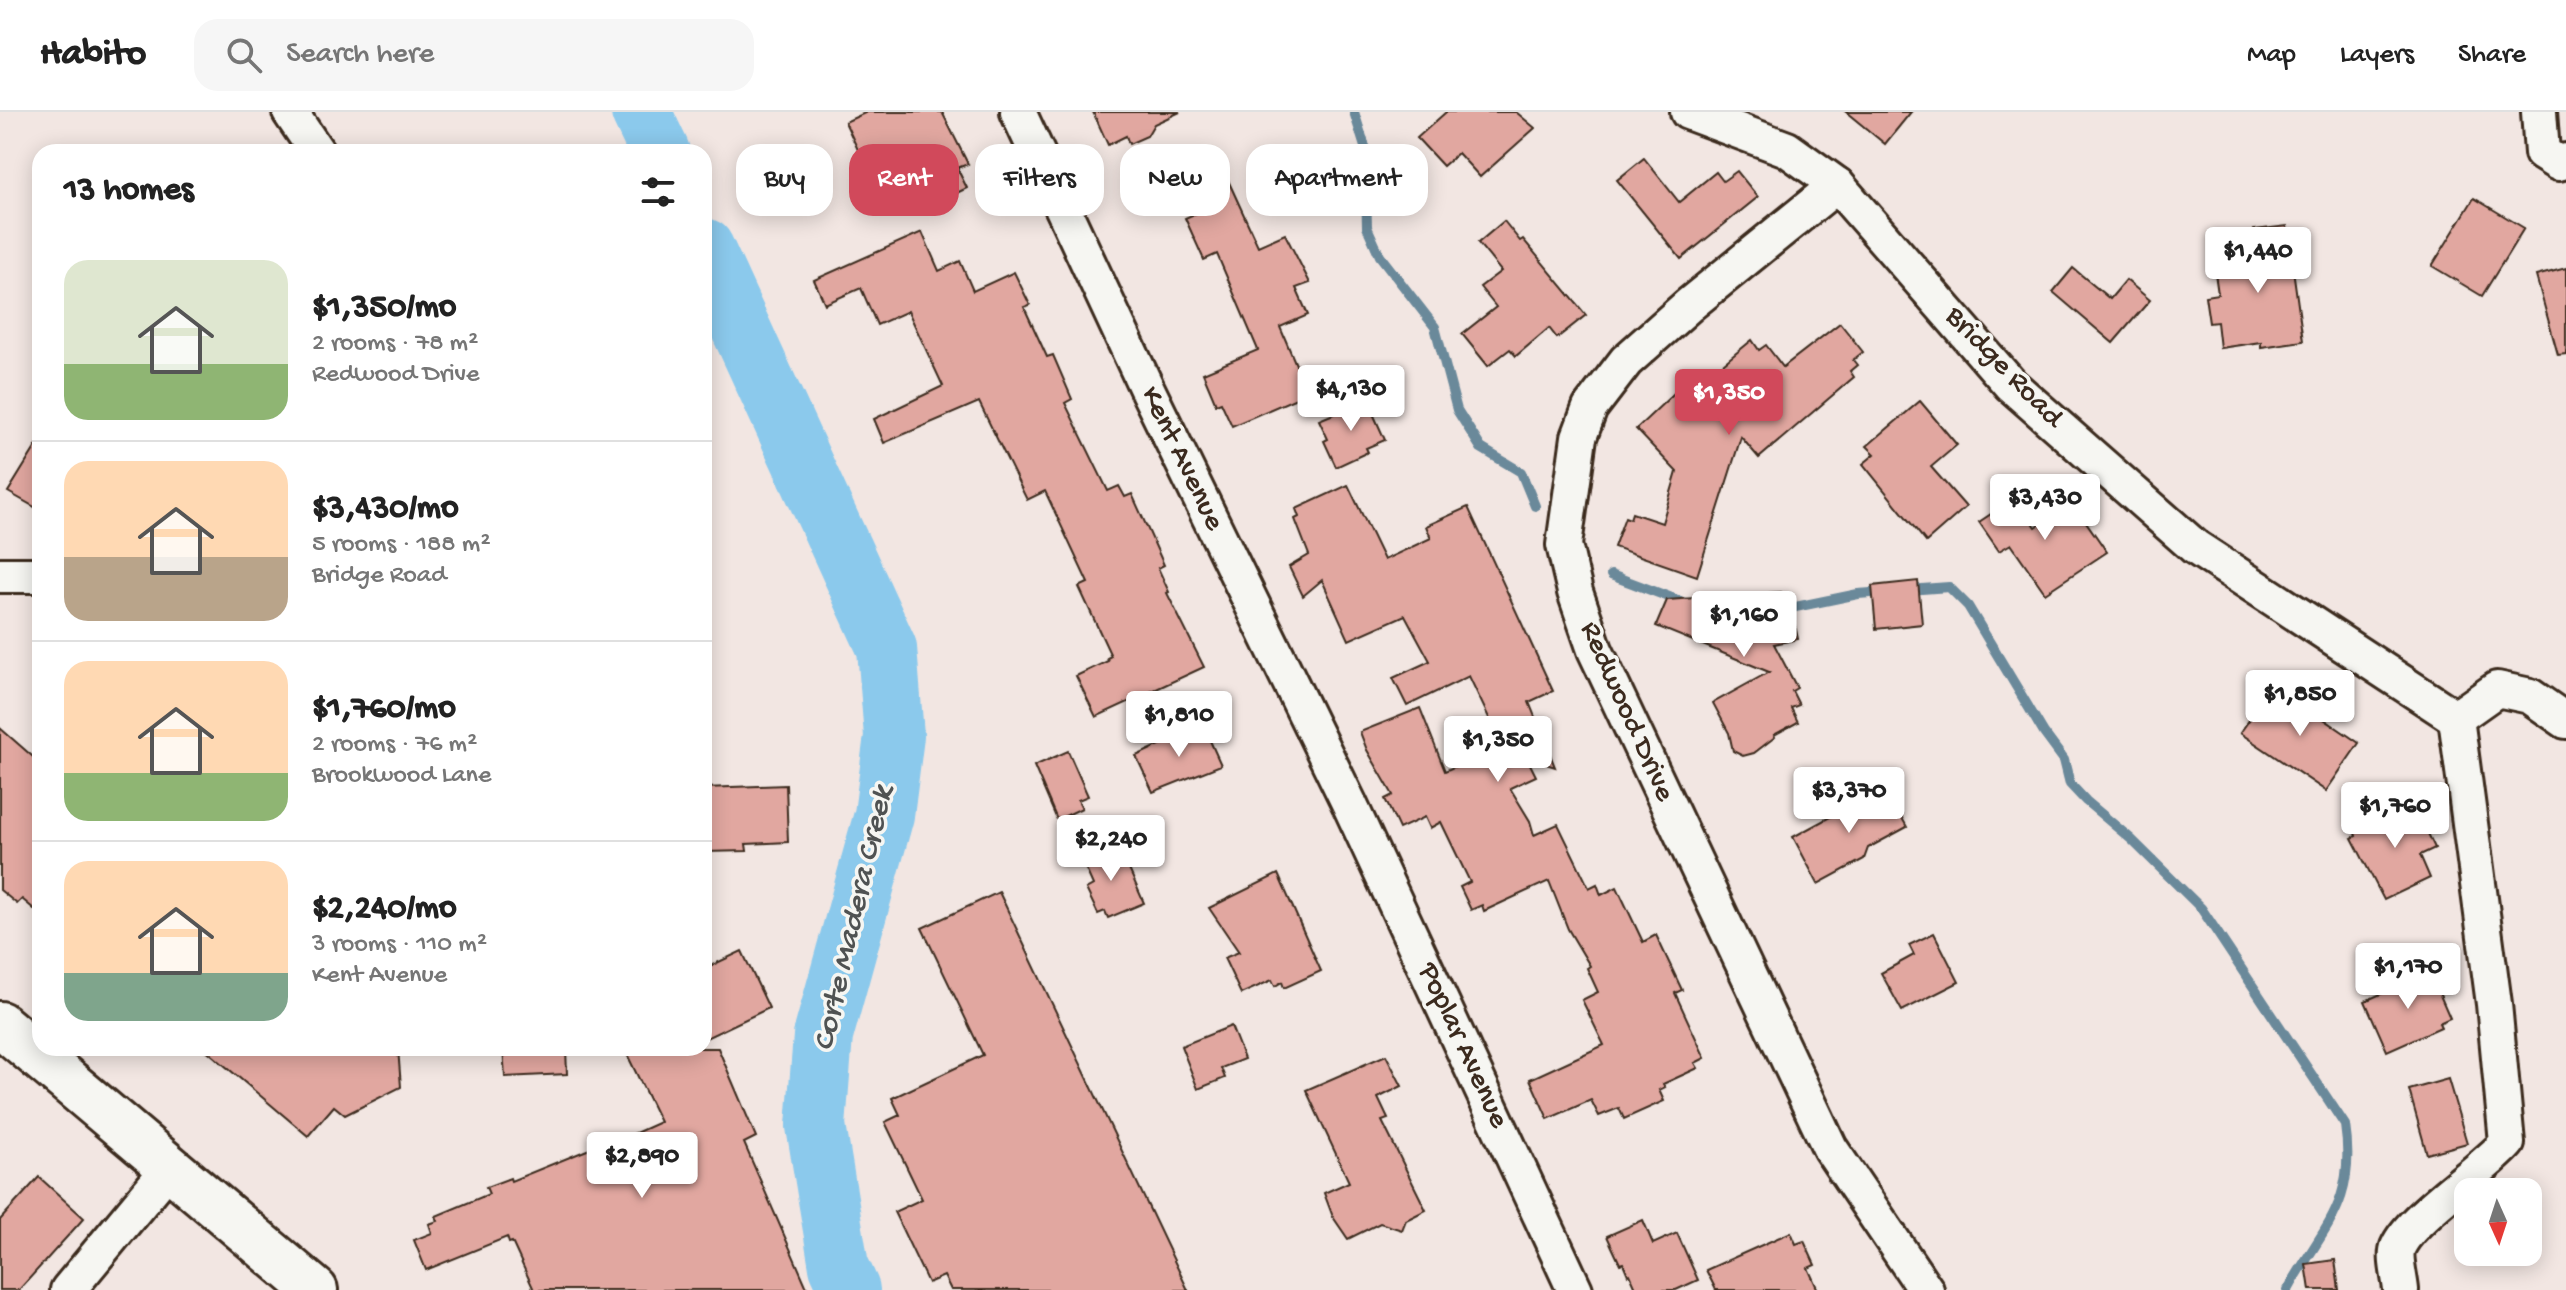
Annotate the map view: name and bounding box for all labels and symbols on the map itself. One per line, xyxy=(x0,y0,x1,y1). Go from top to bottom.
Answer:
pin: $1,440 xyxy=(2193,227,2323,295)
street label: Bridge Road xyxy=(1936,299,2071,438)
pin: $4,130 xyxy=(1286,365,1416,433)
pin: $1,350 xyxy=(1664,369,1794,437)
street label: Kent Avenue xyxy=(1131,381,1231,537)
pin: $3,430 xyxy=(1980,474,2110,542)
pin: $1,160 xyxy=(1679,591,1809,659)
street label: Redwood Drive xyxy=(1571,617,1681,808)
pin: $1,850 xyxy=(2235,670,2365,738)
pin: $1,810 xyxy=(1114,691,1244,759)
pin: $1,350 xyxy=(1433,716,1563,784)
pin: $3,370 xyxy=(1784,767,1914,835)
water label: Corte Madera Creek xyxy=(806,780,905,1055)
pin: $1,760 xyxy=(2330,782,2460,850)
pin: $2,240 xyxy=(1046,815,1176,883)
pin: $1,170 xyxy=(2343,943,2473,1011)
street label: Poplar Avenue xyxy=(1408,957,1516,1135)
pin: $2,890 xyxy=(577,1132,707,1200)
north arrow xyxy=(2454,1178,2542,1266)

